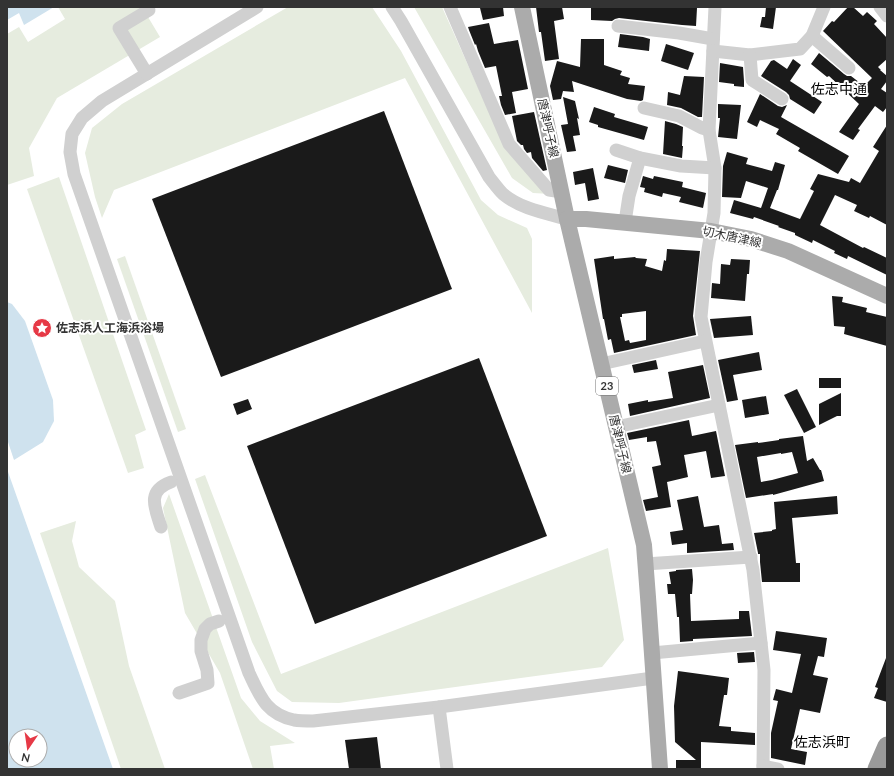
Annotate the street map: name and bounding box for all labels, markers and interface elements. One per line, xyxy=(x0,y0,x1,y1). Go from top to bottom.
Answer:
district label: 佐志中通 xyxy=(811,80,867,97)
street label: 唐津呼子線 xyxy=(535,97,562,159)
street label: 切木唐津線 xyxy=(701,223,763,250)
place icon: 佐志浜人工海浜浴場 xyxy=(31,317,53,339)
place label: 佐志浜人工海浜浴場 xyxy=(56,320,164,335)
road number: 23 xyxy=(596,377,618,395)
street label: 唐津呼子線 xyxy=(606,413,635,475)
north arrow xyxy=(8,728,48,768)
district label: 佐志浜町 xyxy=(794,733,850,750)
text: N xyxy=(20,751,31,766)

